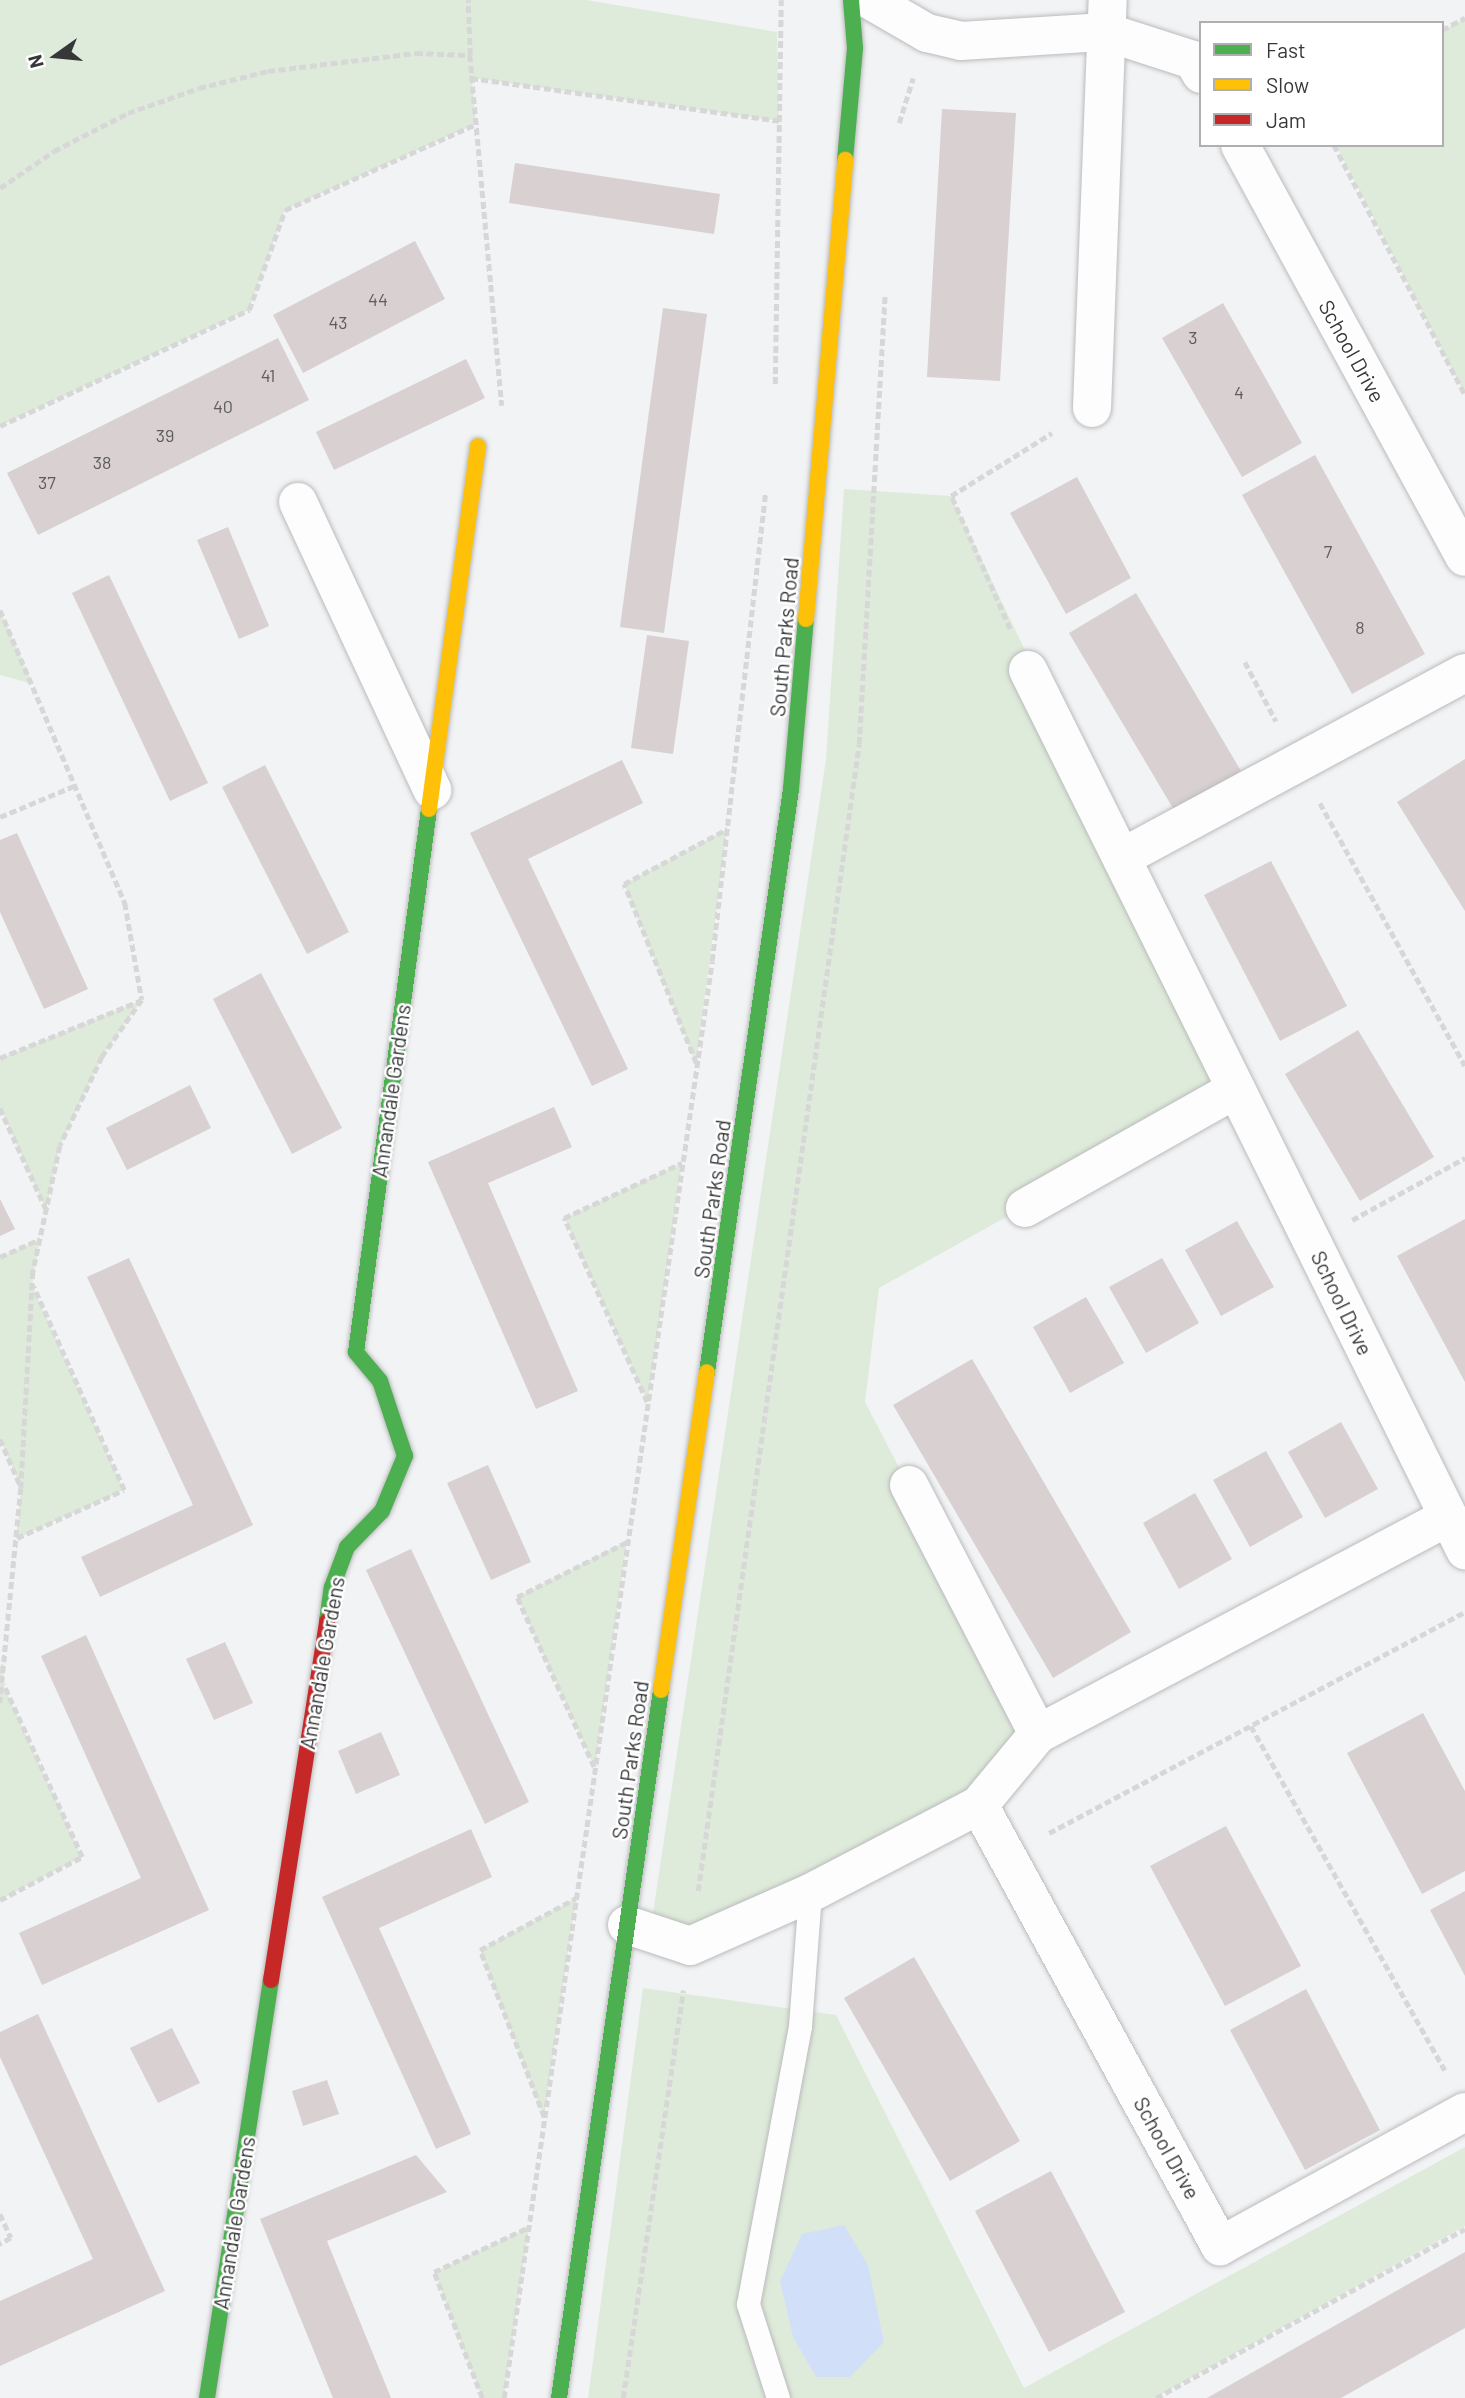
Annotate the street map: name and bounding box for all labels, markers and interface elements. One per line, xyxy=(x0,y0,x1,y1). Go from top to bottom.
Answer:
north arrow xyxy=(21,21,91,91)
legend xyxy=(1199,21,1444,147)
text: Fast xyxy=(1266,37,1306,62)
text: N xyxy=(22,52,48,71)
text: Slow xyxy=(1266,72,1309,97)
text: Jam xyxy=(1266,107,1306,132)
house number: 44 xyxy=(368,288,388,310)
street label: School Drive xyxy=(1314,295,1390,407)
house number: 43 xyxy=(328,311,348,333)
house number: 3 xyxy=(1188,326,1198,348)
house number: 41 xyxy=(261,364,275,386)
house number: 4 xyxy=(1234,381,1244,403)
house number: 40 xyxy=(213,395,233,417)
house number: 39 xyxy=(156,424,174,446)
house number: 38 xyxy=(93,451,111,473)
house number: 37 xyxy=(38,471,56,493)
house number: 7 xyxy=(1324,540,1332,562)
street label: South Parks Road xyxy=(764,556,804,718)
house number: 8 xyxy=(1355,616,1365,638)
street label: Annandale Gardens xyxy=(366,1003,416,1179)
street label: South Parks Road xyxy=(688,1118,736,1280)
street label: School Drive xyxy=(1306,1247,1378,1359)
street label: Annandale Gardens xyxy=(294,1575,350,1751)
street label: South Parks Road xyxy=(606,1679,654,1841)
street label: School Drive xyxy=(1129,2092,1205,2204)
street label: Annandale Gardens xyxy=(208,2135,260,2311)

